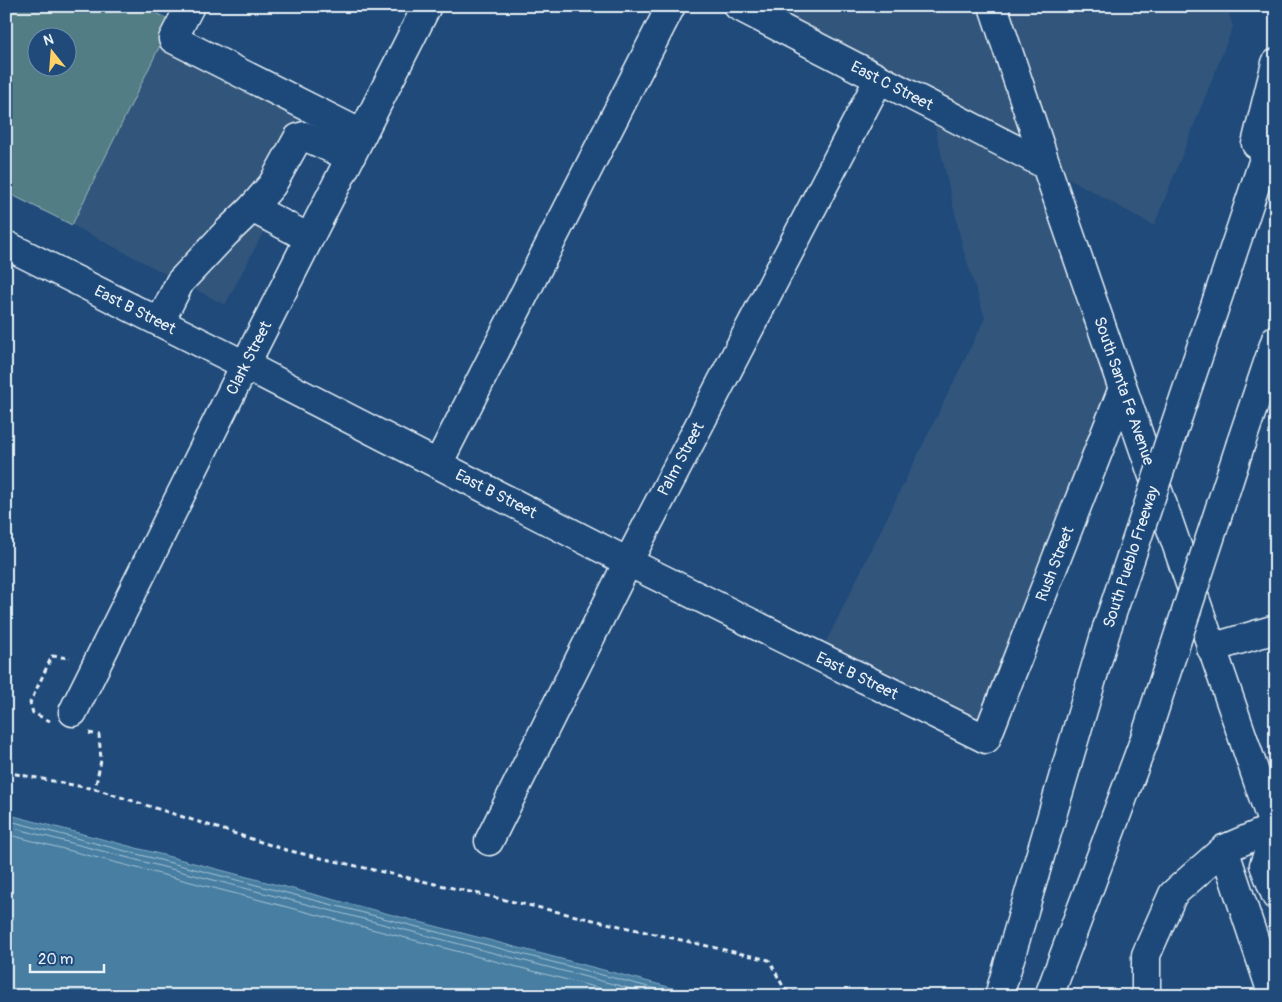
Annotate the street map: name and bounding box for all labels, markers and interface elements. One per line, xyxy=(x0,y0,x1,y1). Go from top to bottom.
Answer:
north arrow xyxy=(28,28,78,78)
text: N xyxy=(41,31,55,50)
street label: East C Street xyxy=(848,57,937,115)
street label: East B Street xyxy=(91,281,180,339)
street label: South Santa Fe Avenue xyxy=(1089,314,1159,468)
street label: Clark Street xyxy=(222,317,276,398)
street label: Palm Street xyxy=(653,418,709,499)
street label: East B Street xyxy=(452,465,541,523)
street label: South Pueblo Freeway xyxy=(1099,483,1163,630)
street label: Rush Street xyxy=(1032,523,1079,604)
street label: East B Street xyxy=(813,648,902,705)
scale bar xyxy=(30,942,104,974)
text: 20 m xyxy=(38,950,73,969)

